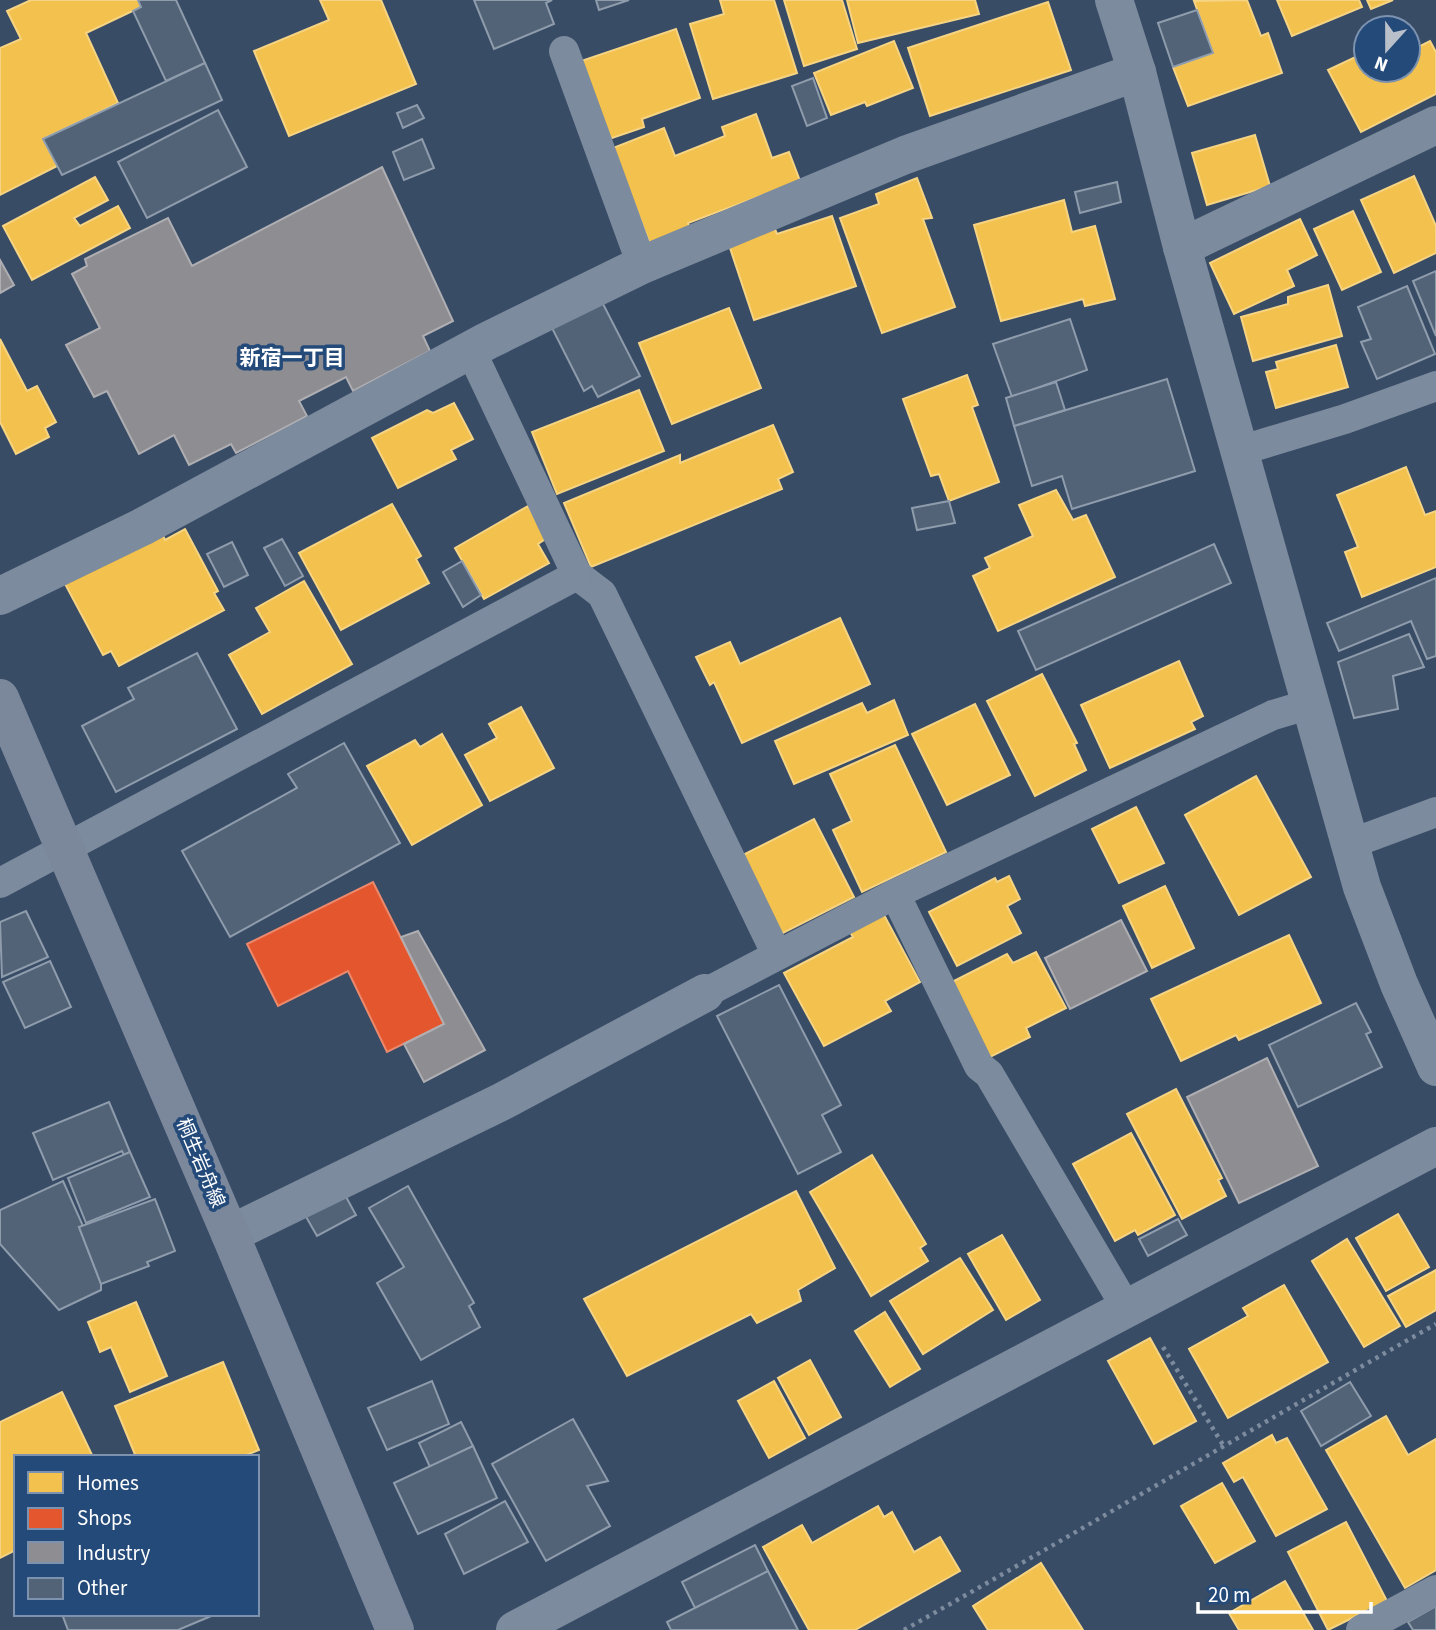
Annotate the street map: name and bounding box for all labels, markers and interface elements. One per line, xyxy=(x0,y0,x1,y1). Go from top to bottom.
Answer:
north arrow xyxy=(1352,14,1422,84)
text: N xyxy=(1371,49,1392,78)
district label: 新宿一丁目 xyxy=(240,343,345,373)
street label: 桐生岩舟線 xyxy=(169,1114,231,1212)
legend xyxy=(14,1455,259,1616)
text: Homes xyxy=(77,1468,139,1498)
text: Shops xyxy=(77,1503,132,1533)
text: Industry xyxy=(77,1538,150,1568)
scale bar xyxy=(1198,1570,1371,1614)
text: Other xyxy=(77,1573,128,1603)
text: 20 m xyxy=(1208,1580,1250,1610)

